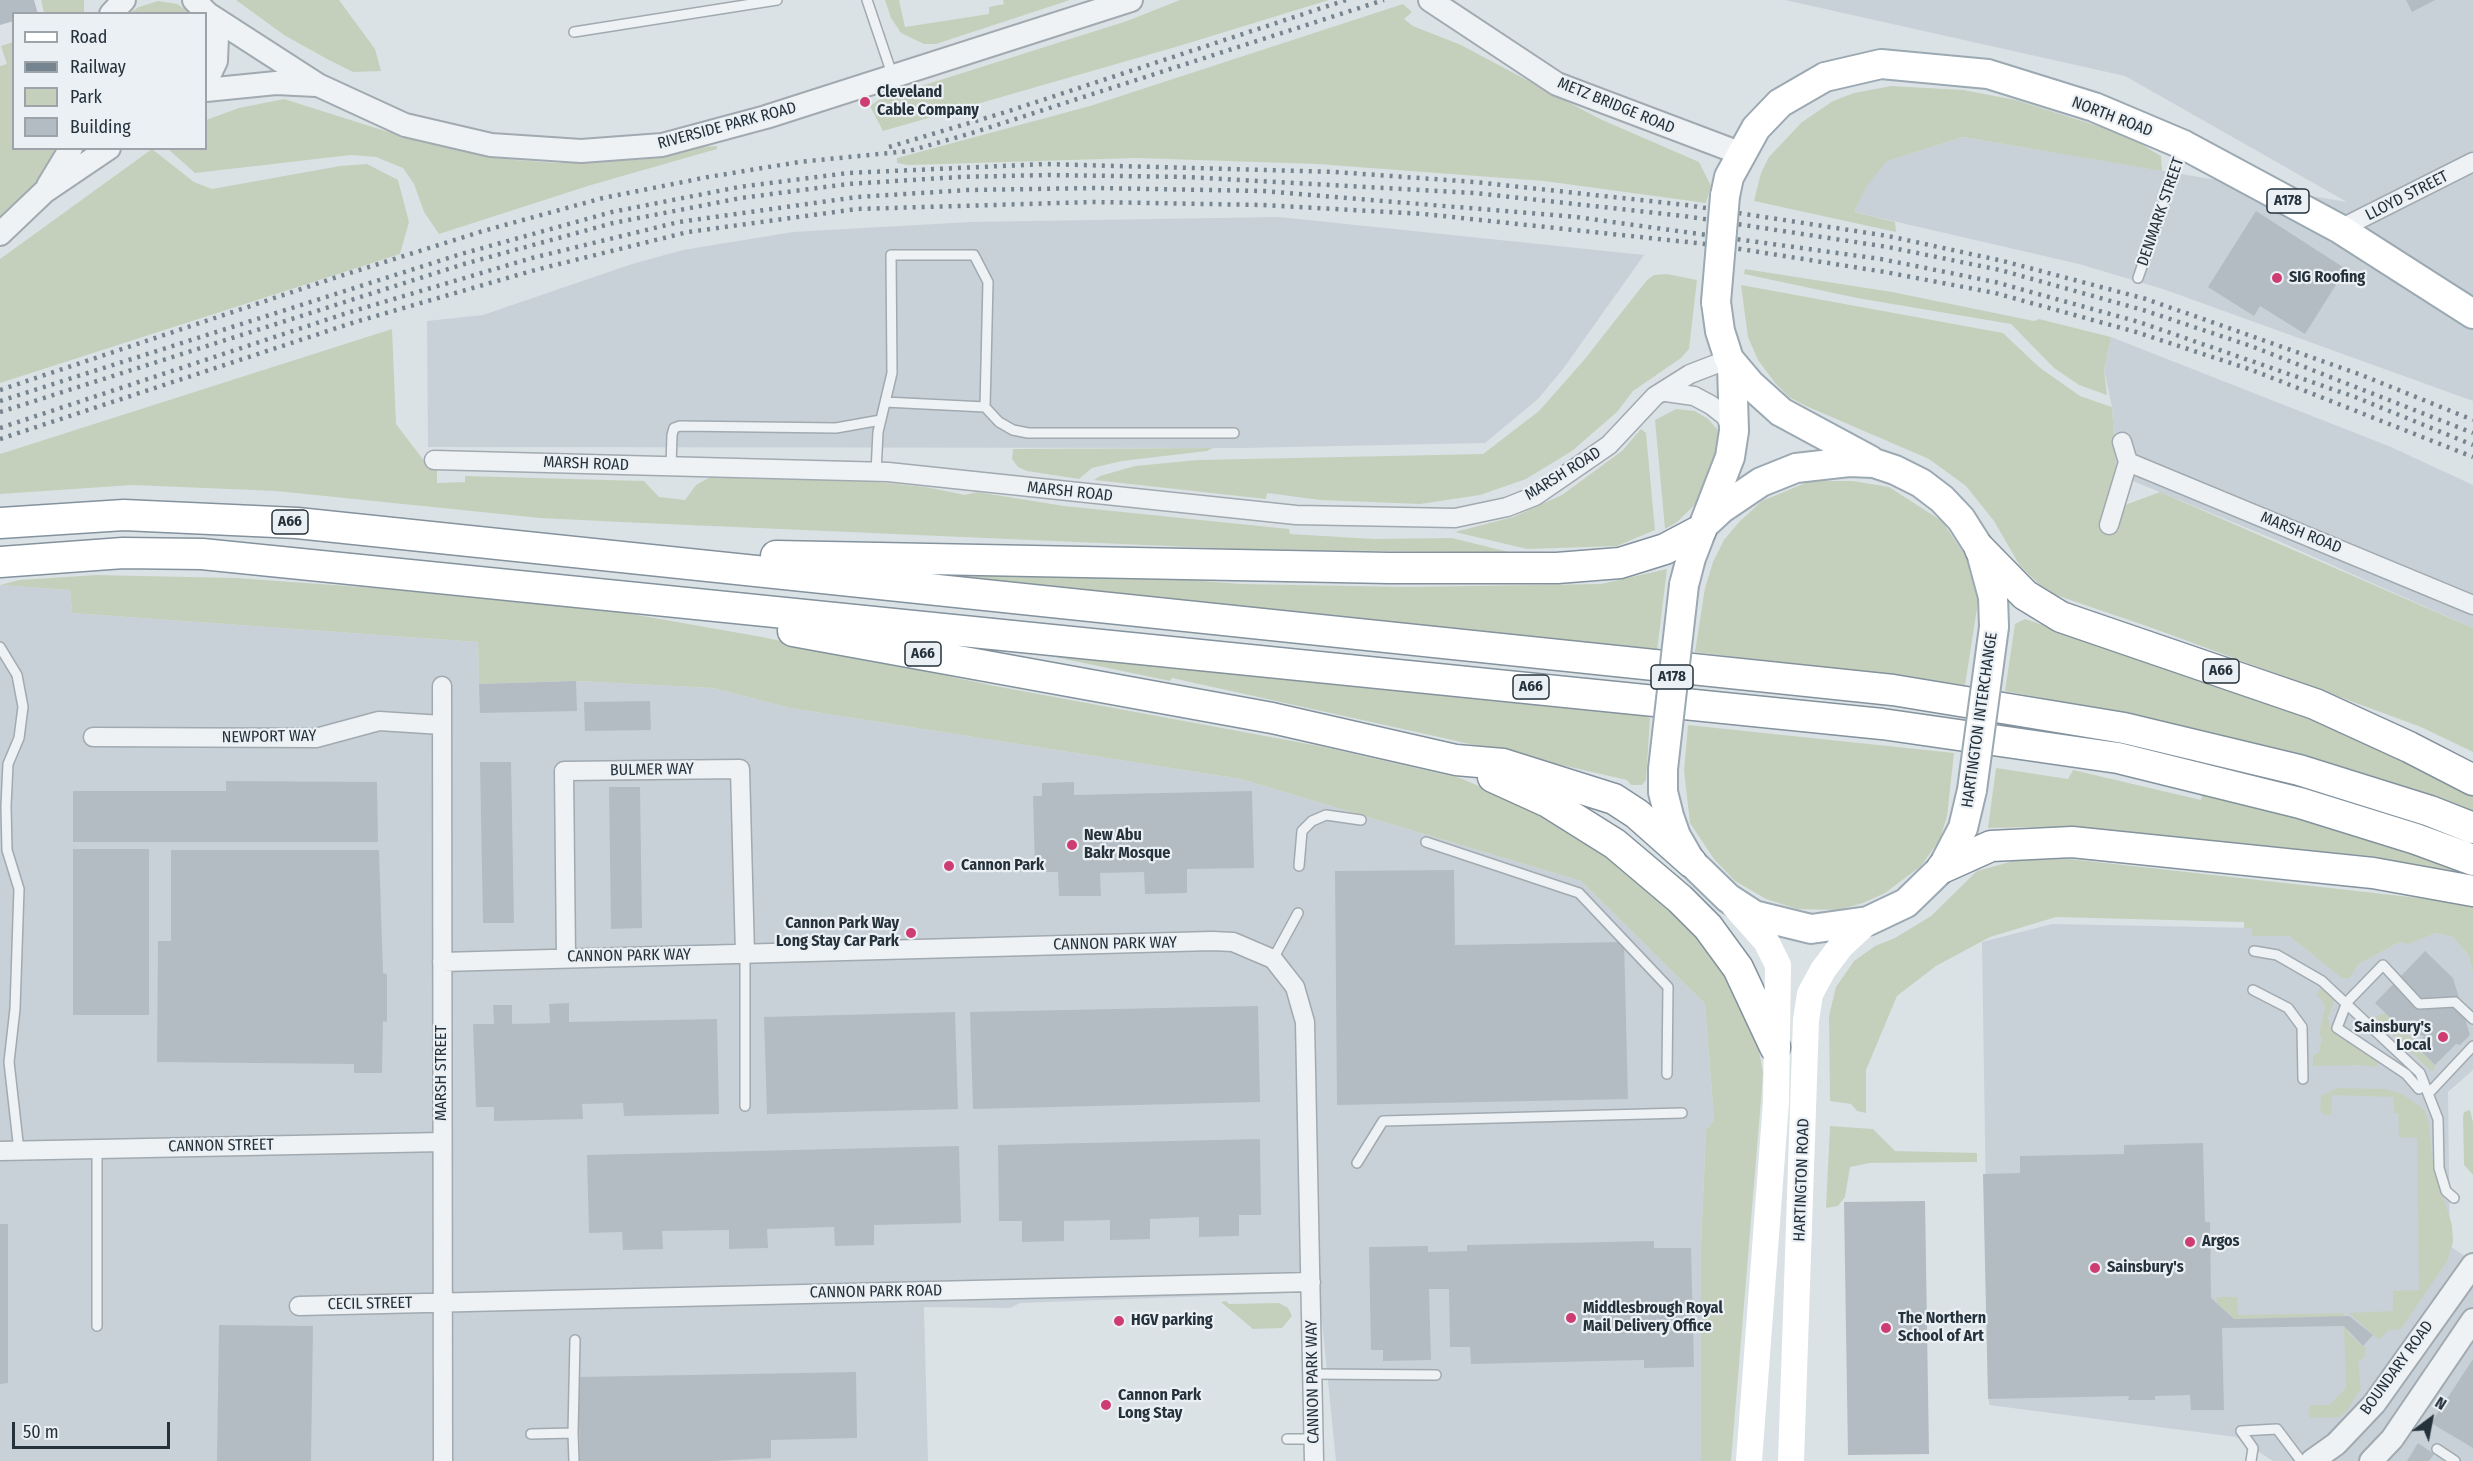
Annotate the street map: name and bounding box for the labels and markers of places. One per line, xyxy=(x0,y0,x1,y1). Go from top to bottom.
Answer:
place label: Cleveland Cable Company xyxy=(877,83,979,121)
marker: Cleveland Cable Company xyxy=(858,95,872,109)
place label: SIG Roofing xyxy=(2289,268,2365,288)
marker: SIG Roofing xyxy=(2270,271,2284,285)
place label: New Abu Bakr Mosque xyxy=(1084,826,1170,864)
marker: New Abu Bakr Mosque xyxy=(1065,838,1079,852)
place label: Cannon Park xyxy=(961,856,1044,876)
marker: Cannon Park xyxy=(942,859,956,873)
place label: Cannon Park Way Long Stay Car Park xyxy=(776,914,899,952)
marker: Cannon Park Way Long Stay Car Park xyxy=(904,926,918,940)
place label: Sainsbury's Local xyxy=(2354,1018,2431,1056)
marker: Sainsbury's Local xyxy=(2436,1030,2450,1044)
place label: Argos xyxy=(2202,1232,2240,1252)
marker: Argos xyxy=(2183,1235,2197,1249)
place label: Sainsbury's xyxy=(2107,1258,2184,1278)
marker: Sainsbury's xyxy=(2088,1261,2102,1275)
place label: Middlesbrough Royal Mail Delivery Office xyxy=(1583,1299,1723,1337)
place label: The Northern School of Art xyxy=(1898,1309,1986,1347)
place label: HGV parking xyxy=(1131,1311,1213,1331)
marker: Middlesbrough Royal Mail Delivery Office xyxy=(1564,1311,1578,1325)
marker: HGV parking xyxy=(1112,1314,1126,1328)
marker: The Northern School of Art xyxy=(1879,1321,1893,1335)
place label: Cannon Park Long Stay xyxy=(1118,1386,1201,1424)
marker: Cannon Park Long Stay xyxy=(1099,1398,1113,1412)

